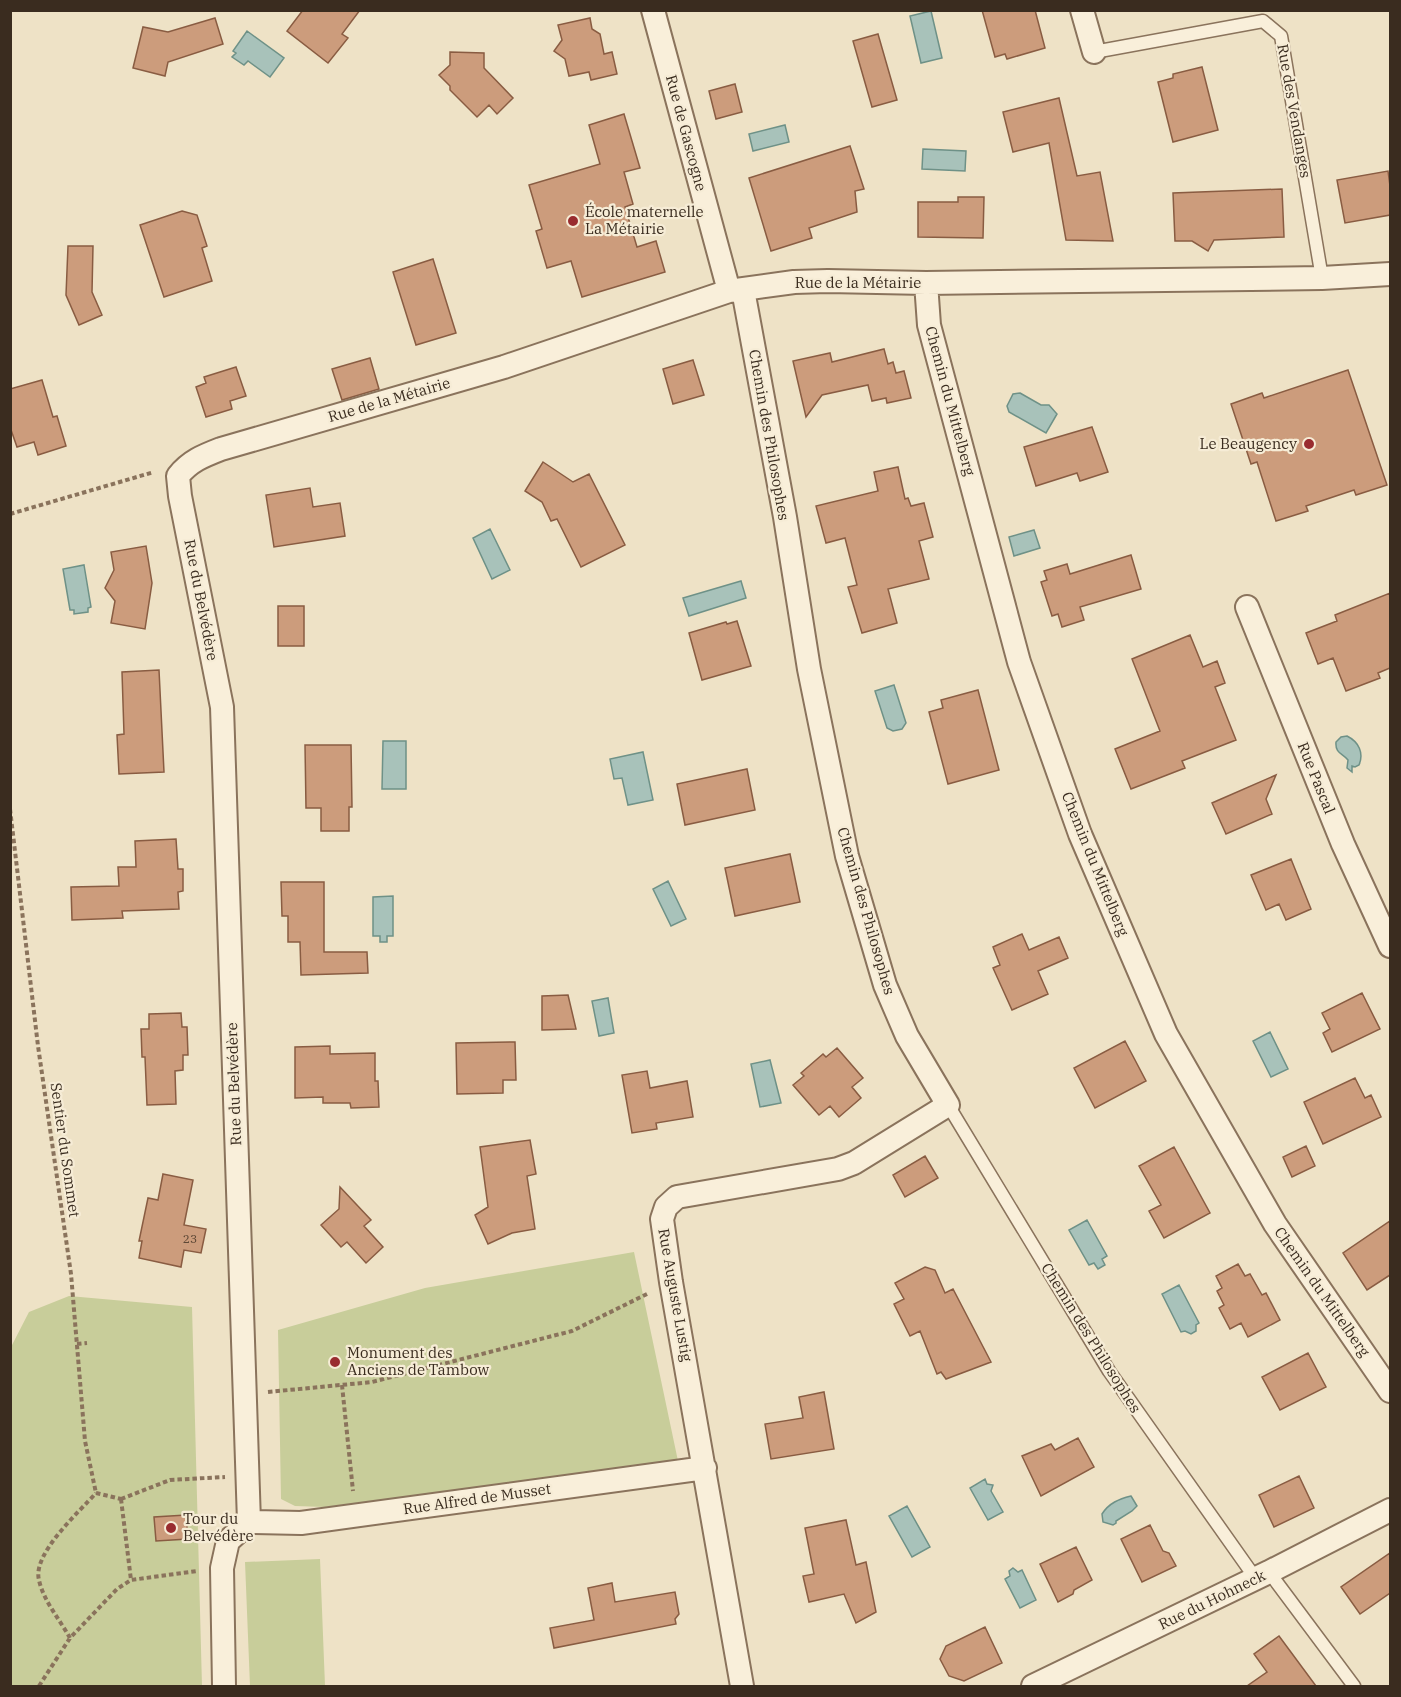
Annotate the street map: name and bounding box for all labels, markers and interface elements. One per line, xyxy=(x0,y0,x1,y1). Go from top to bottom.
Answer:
street label: Rue des Vendanges xyxy=(1273,42,1316,179)
street label: Rue de Gascogne xyxy=(662,73,711,193)
place label: École maternelle La Métairie xyxy=(585,202,704,238)
marker: École maternelle La Métairie xyxy=(566,214,580,228)
street label: Rue de la Métairie xyxy=(795,273,921,292)
street label: Chemin du Mittelberg xyxy=(921,324,980,478)
street label: Chemin des Philosophes xyxy=(745,348,794,522)
street label: Rue de la Métairie xyxy=(326,373,452,426)
place label: Le Beaugency xyxy=(1199,434,1297,453)
marker: Le Beaugency xyxy=(1302,437,1316,451)
street label: Rue du Belvédère xyxy=(180,538,223,662)
street label: Rue Pascal xyxy=(1293,739,1339,817)
street label: Chemin du Mittelberg xyxy=(1058,789,1133,939)
street label: Chemin des Philosophes xyxy=(833,825,899,997)
street label: Rue du Belvédère xyxy=(222,1022,245,1146)
street label: Sentier du Sommet xyxy=(47,1081,84,1218)
street label: Chemin du Mittelberg xyxy=(1271,1223,1374,1360)
street label: Rue Auguste Lustig xyxy=(654,1227,697,1363)
house number: 23 xyxy=(183,1231,197,1246)
street label: Chemin des Philosophes xyxy=(1037,1259,1145,1416)
place label: Monument des Anciens de Tambow xyxy=(347,1343,490,1379)
marker: Monument des Anciens de Tambow xyxy=(328,1355,342,1369)
street label: Rue Alfred de Musset xyxy=(402,1479,552,1518)
place label: Tour du Belvédère xyxy=(183,1509,254,1545)
marker: Tour du Belvédère xyxy=(164,1521,178,1535)
street label: Rue du Hohneck xyxy=(1155,1565,1268,1634)

